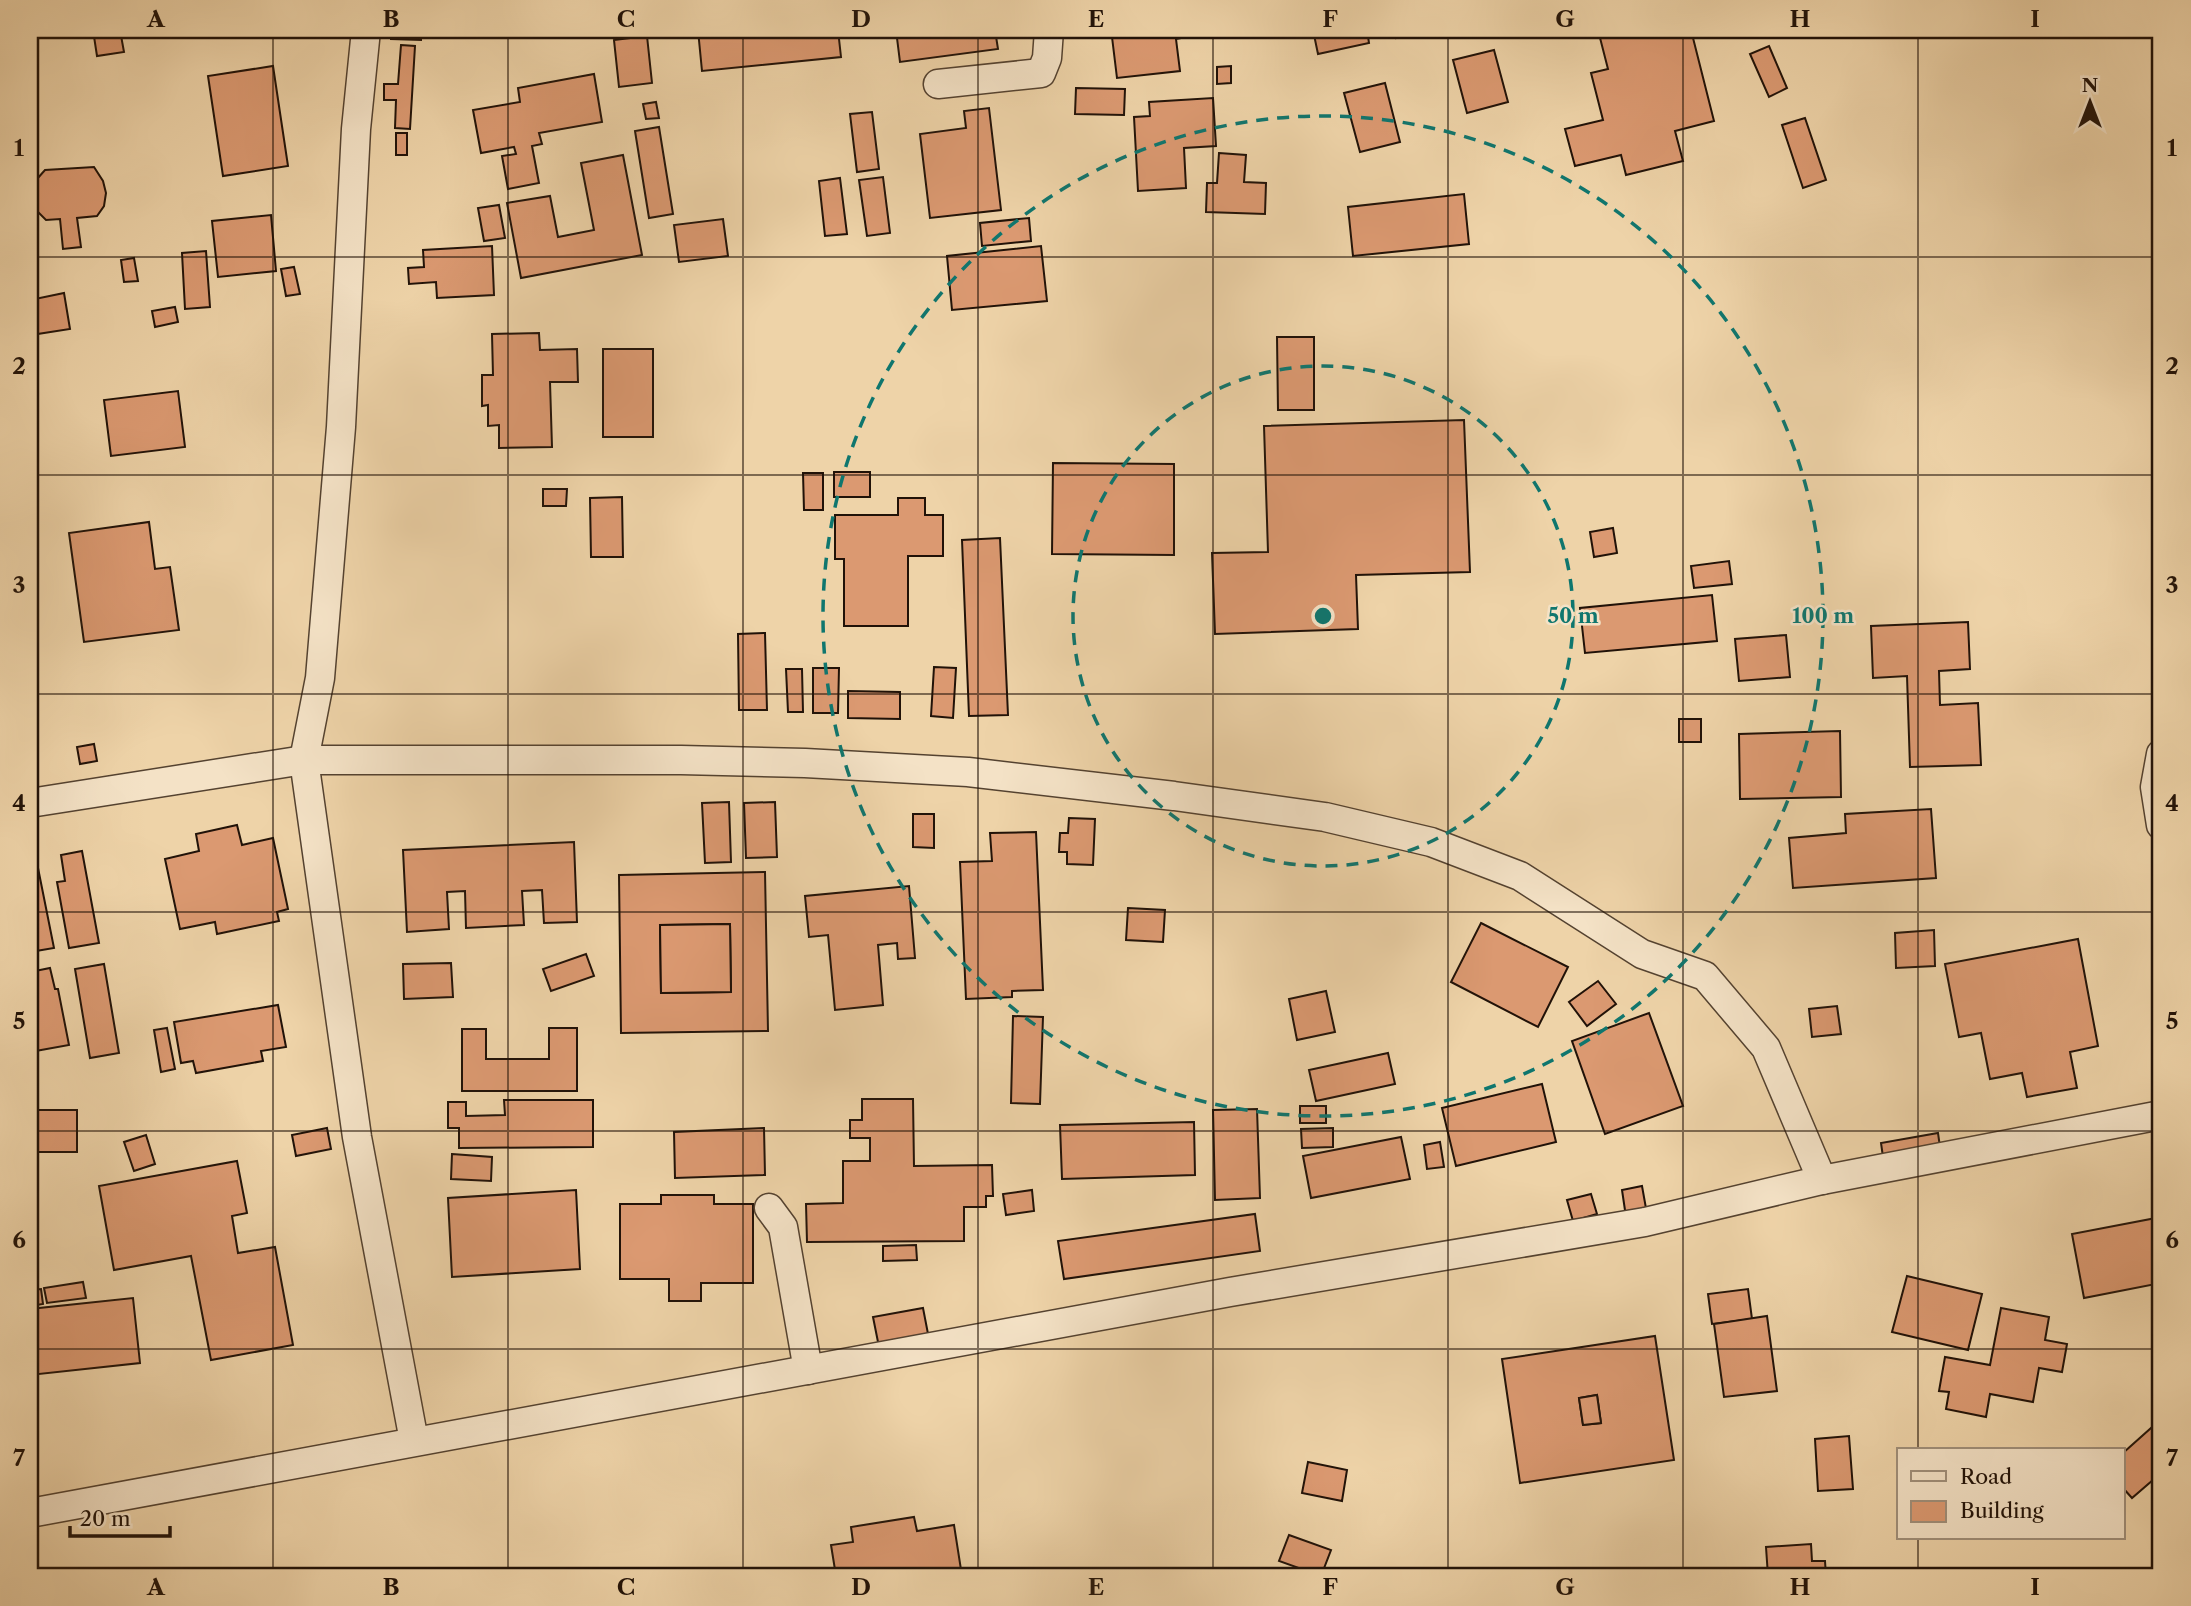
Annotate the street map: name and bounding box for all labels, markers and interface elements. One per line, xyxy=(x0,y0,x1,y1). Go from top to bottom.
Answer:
text: A xyxy=(146,5,166,33)
text: B xyxy=(382,5,400,33)
text: C xyxy=(617,5,635,33)
text: D xyxy=(851,5,871,33)
text: E xyxy=(1088,5,1104,33)
text: F xyxy=(1322,5,1338,33)
text: G xyxy=(1555,5,1575,33)
text: H xyxy=(1790,5,1811,33)
text: I xyxy=(2030,5,2040,33)
north arrow xyxy=(2054,66,2124,136)
text: N xyxy=(2082,74,2098,97)
text: 1 xyxy=(14,134,25,162)
text: 1 xyxy=(2167,134,2178,162)
text: 2 xyxy=(12,352,26,380)
text: 2 xyxy=(2165,352,2179,380)
text: 3 xyxy=(13,571,26,599)
text: 3 xyxy=(2166,571,2179,599)
text: 50 m xyxy=(1547,603,1599,628)
text: 100 m xyxy=(1792,603,1854,628)
centre of rings xyxy=(1311,604,1335,628)
text: 4 xyxy=(12,789,26,817)
text: 4 xyxy=(2165,789,2179,817)
text: 5 xyxy=(13,1007,25,1035)
text: 5 xyxy=(2166,1007,2178,1035)
text: 6 xyxy=(12,1226,26,1254)
text: 6 xyxy=(2165,1226,2179,1254)
text: 7 xyxy=(13,1444,25,1472)
text: 7 xyxy=(2166,1444,2178,1472)
legend xyxy=(1897,1448,2124,1540)
text: Road xyxy=(1960,1464,2012,1489)
scale bar xyxy=(70,1494,170,1538)
text: Building xyxy=(1960,1498,2045,1523)
text: 20 m xyxy=(80,1506,131,1531)
text: A xyxy=(146,1573,166,1601)
text: B xyxy=(382,1573,400,1601)
text: C xyxy=(617,1573,635,1601)
text: D xyxy=(851,1573,871,1601)
text: E xyxy=(1088,1573,1104,1601)
text: F xyxy=(1322,1573,1338,1601)
text: G xyxy=(1555,1573,1575,1601)
text: H xyxy=(1790,1573,1811,1601)
text: I xyxy=(2030,1573,2040,1601)

